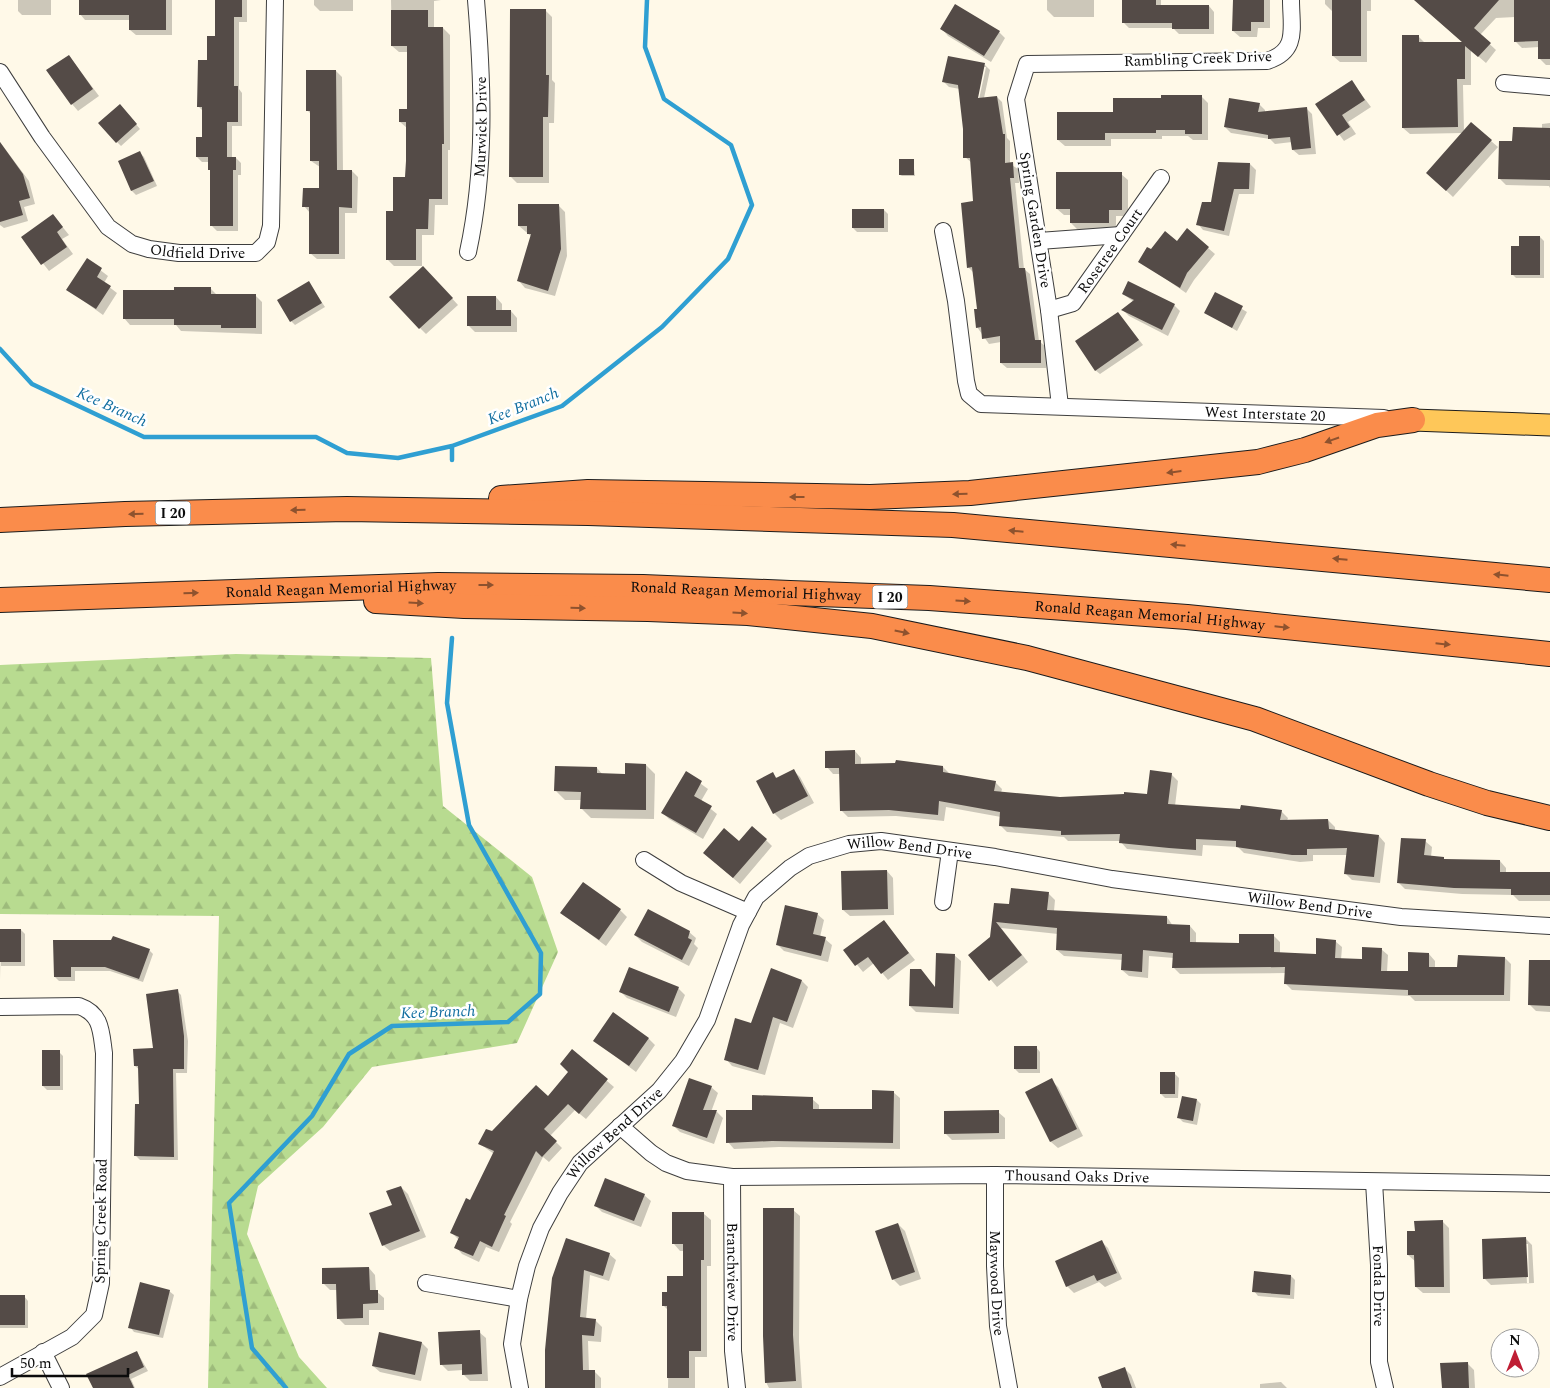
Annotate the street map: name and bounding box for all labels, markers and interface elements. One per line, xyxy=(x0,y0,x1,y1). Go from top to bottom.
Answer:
street label: Rambling Creek Drive xyxy=(1123,45,1273,73)
street label: Murwick Drive xyxy=(468,76,493,178)
street label: Spring Garden Drive xyxy=(1013,150,1057,290)
street label: Rosetree Court xyxy=(1072,203,1148,298)
street label: Oldfield Drive xyxy=(149,238,245,265)
water label: Kee Branch xyxy=(73,381,151,433)
water label: Kee Branch xyxy=(484,381,562,431)
street label: West Interstate 20 xyxy=(1204,400,1326,427)
one-way arrow xyxy=(1325,437,1340,444)
one-way arrow xyxy=(1165,468,1181,476)
one-way arrow xyxy=(952,490,968,498)
one-way arrow xyxy=(789,493,805,501)
road number: I 20 xyxy=(156,502,190,524)
one-way arrow xyxy=(290,506,306,514)
one-way arrow xyxy=(127,510,143,518)
one-way arrow xyxy=(1008,526,1024,534)
one-way arrow xyxy=(1170,540,1186,548)
one-way arrow xyxy=(1331,555,1347,563)
one-way arrow xyxy=(1493,571,1509,579)
street label: Ronald Reagan Memorial Highway xyxy=(225,573,457,604)
street label: Ronald Reagan Memorial Highway xyxy=(630,575,862,607)
one-way arrow xyxy=(478,581,494,589)
road number: I 20 xyxy=(872,586,908,608)
one-way arrow xyxy=(183,589,199,597)
street label: Ronald Reagan Memorial Highway xyxy=(1034,594,1267,636)
one-way arrow xyxy=(955,597,971,605)
one-way arrow xyxy=(408,600,424,608)
one-way arrow xyxy=(570,604,586,612)
one-way arrow xyxy=(733,609,749,617)
one-way arrow xyxy=(1274,623,1290,631)
one-way arrow xyxy=(894,628,909,636)
one-way arrow xyxy=(1436,640,1452,648)
street label: Willow Bend Drive xyxy=(846,829,974,865)
street label: Willow Bend Drive xyxy=(1246,885,1374,925)
water label: Kee Branch xyxy=(400,999,476,1025)
street label: Willow Bend Drive xyxy=(561,1081,668,1184)
street label: Spring Creek Road xyxy=(88,1158,114,1284)
street label: Thousand Oaks Drive xyxy=(1005,1164,1149,1189)
street label: Branchview Drive xyxy=(721,1223,744,1341)
street label: Maywood Drive xyxy=(984,1230,1011,1338)
street label: Fonda Drive xyxy=(1366,1244,1391,1327)
north arrow xyxy=(1490,1328,1540,1378)
text: N xyxy=(1509,1330,1521,1351)
scale bar xyxy=(12,1346,129,1378)
text: 50 m xyxy=(20,1352,52,1375)

